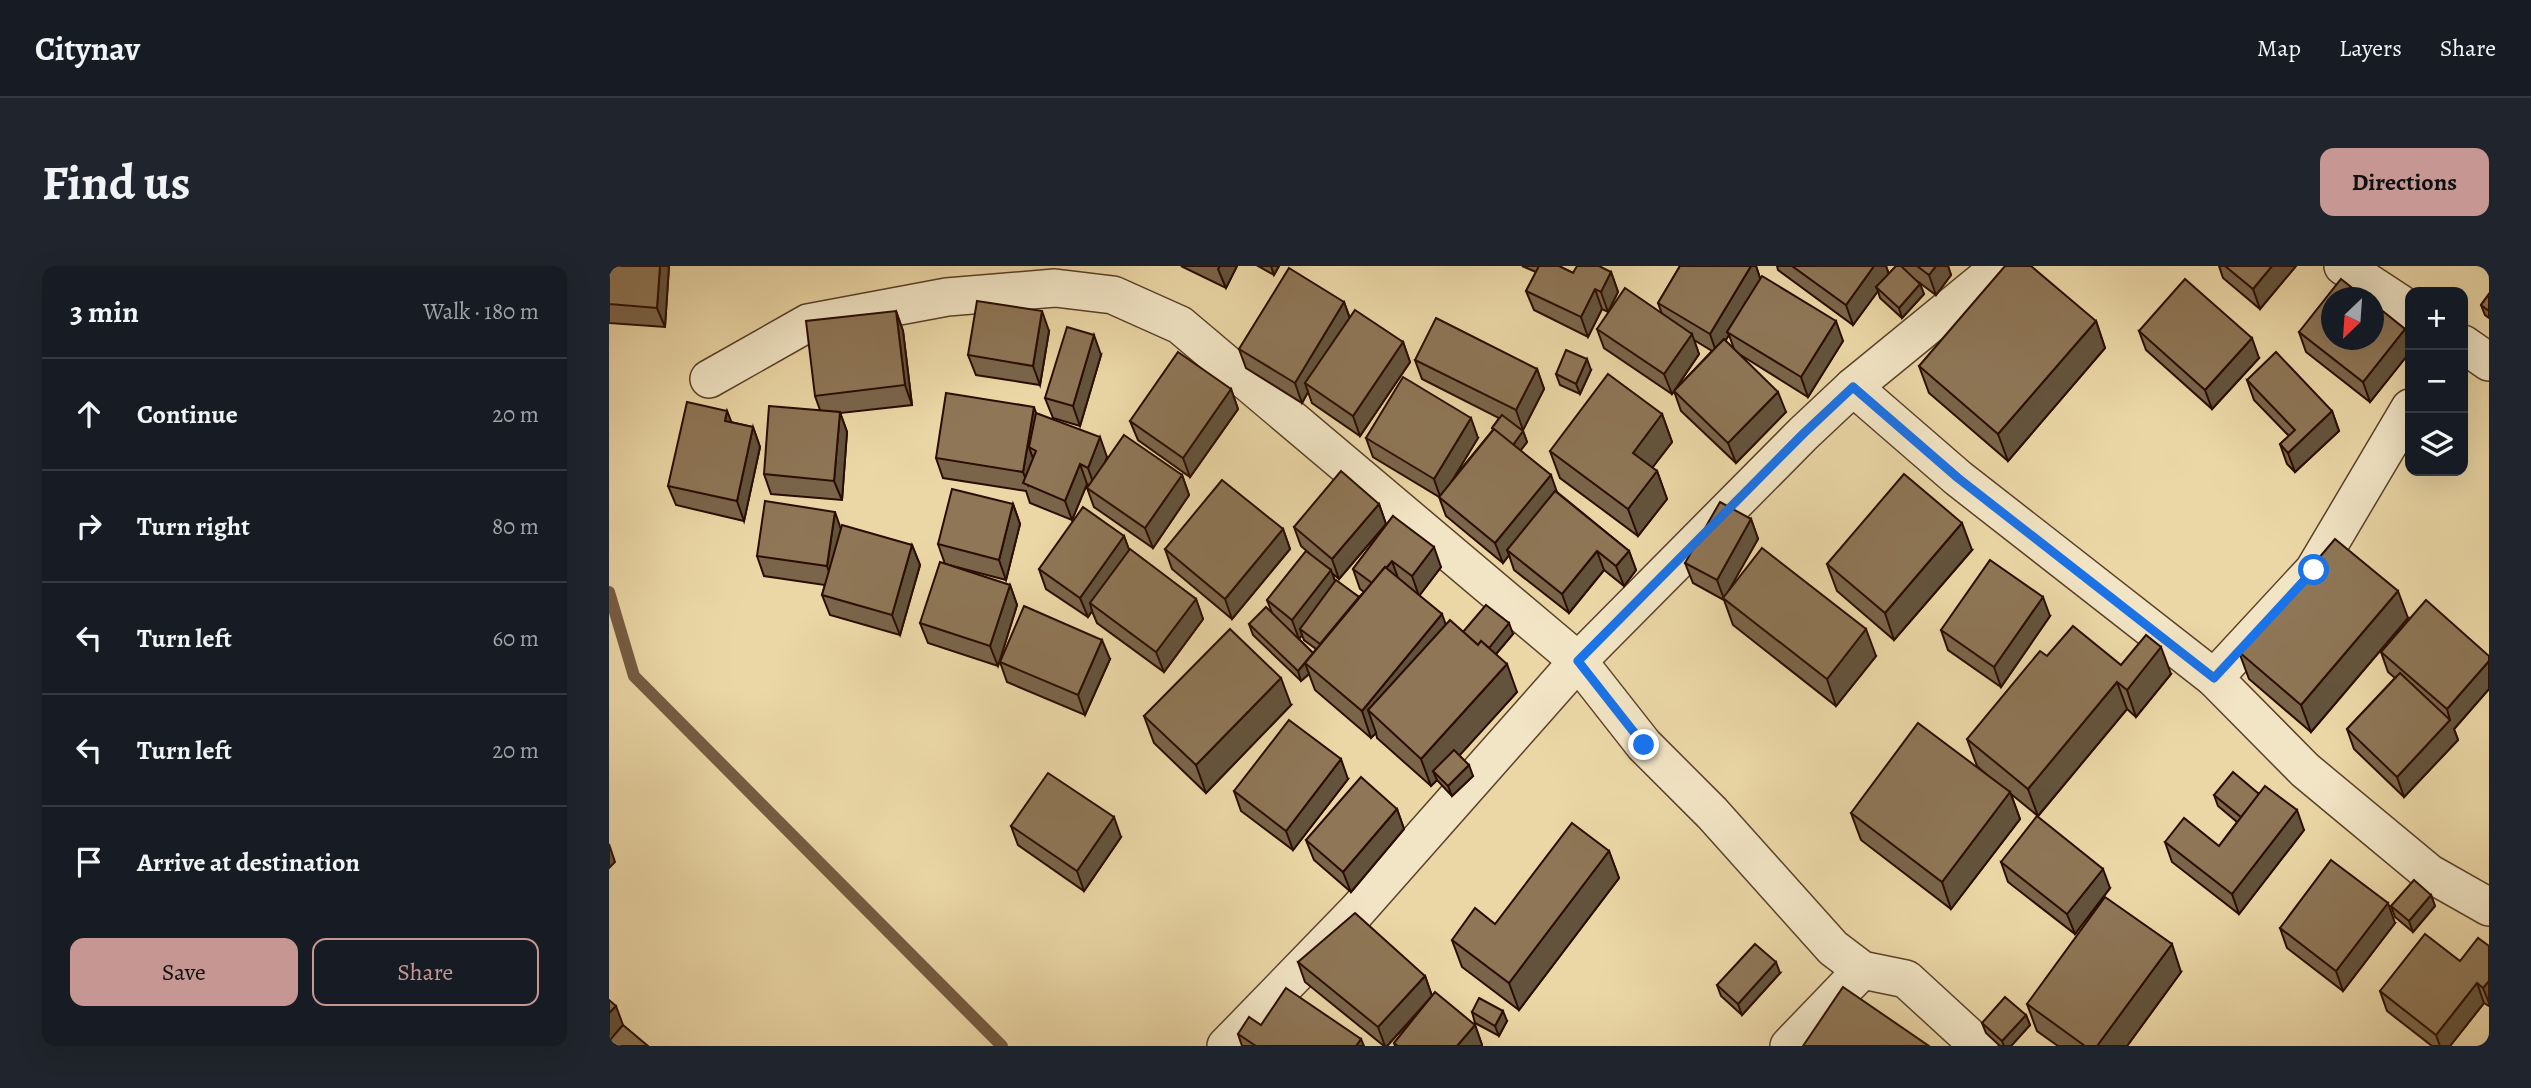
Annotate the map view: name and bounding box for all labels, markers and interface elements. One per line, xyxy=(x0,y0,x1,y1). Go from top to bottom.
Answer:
text: Citynav xyxy=(35,26,140,71)
text: Map xyxy=(2257,32,2301,64)
text: Layers xyxy=(2339,32,2402,64)
text: Share xyxy=(2440,32,2496,64)
button: Directions xyxy=(2320,148,2489,216)
text: Find us xyxy=(42,149,190,216)
north arrow xyxy=(2321,287,2384,350)
map controls xyxy=(2405,287,2468,476)
button: + xyxy=(2405,287,2468,350)
text: 3 min xyxy=(70,292,139,332)
text: Walk · 180 m xyxy=(423,296,539,327)
button: − xyxy=(2405,350,2468,413)
icon: ahead xyxy=(70,395,108,433)
text: Continue xyxy=(137,397,238,432)
text: 20 m xyxy=(492,399,539,430)
button: layers xyxy=(2405,413,2468,476)
icon: right xyxy=(70,507,108,545)
text: Turn right xyxy=(137,509,250,544)
text: 80 m xyxy=(492,511,539,542)
route start xyxy=(2298,554,2329,585)
icon: left xyxy=(70,619,108,657)
text: Turn left xyxy=(137,621,232,656)
text: 60 m xyxy=(492,623,539,654)
route end xyxy=(1628,729,1659,760)
icon: left xyxy=(70,731,108,769)
text: Turn left xyxy=(137,733,232,768)
text: 20 m xyxy=(492,735,539,766)
icon: arrive xyxy=(70,843,108,881)
text: Arrive at destination xyxy=(137,845,360,880)
button: Save xyxy=(70,938,298,1006)
button: Share xyxy=(312,938,539,1006)

